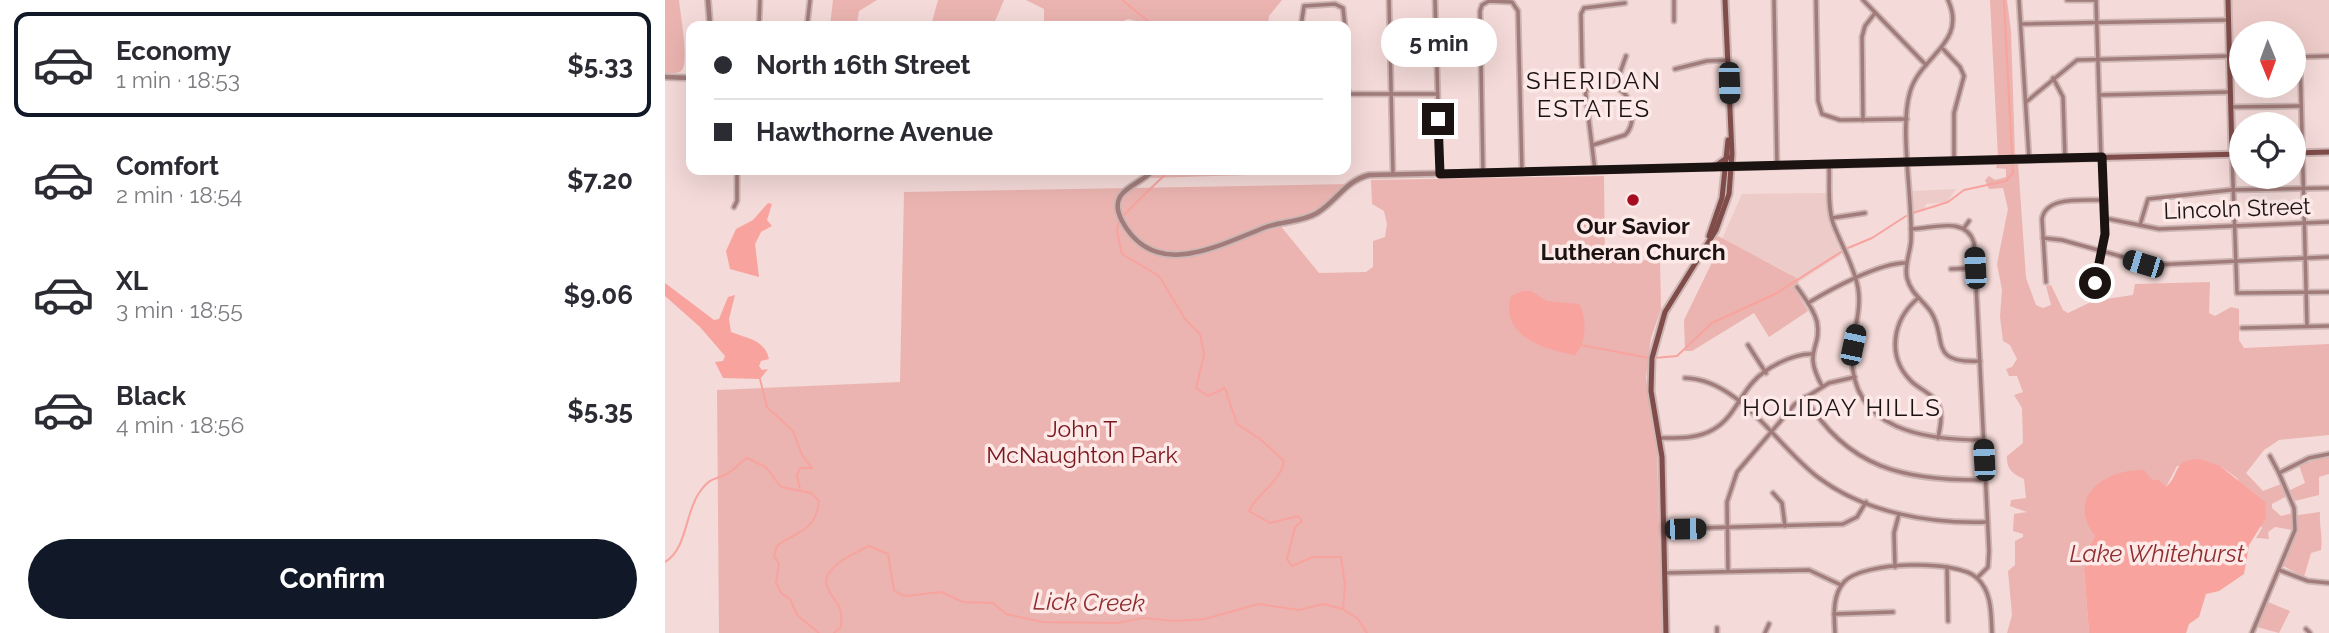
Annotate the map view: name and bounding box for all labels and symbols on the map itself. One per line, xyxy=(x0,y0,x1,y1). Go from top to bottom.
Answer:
callout: 5 min xyxy=(1380,18,1496,66)
north arrow xyxy=(2229,21,2307,98)
car xyxy=(1718,62,1741,104)
district label: SHERIDAN ESTATES xyxy=(1526,66,1662,123)
route end xyxy=(1422,103,1454,135)
marker: Our Savior Lutheran Church xyxy=(1625,192,1641,208)
street label: Lincoln Street xyxy=(2163,192,2311,224)
place label: Our Savior Lutheran Church xyxy=(1540,212,1726,265)
car xyxy=(1964,246,1987,290)
car xyxy=(2120,248,2167,280)
route start xyxy=(2079,267,2111,299)
car xyxy=(1839,322,1868,368)
district label: HOLIDAY HILLS xyxy=(1742,393,1942,422)
park label: John T McNaughton Park xyxy=(986,415,1178,468)
car xyxy=(1973,438,1996,482)
car xyxy=(1664,518,1707,540)
water label: Lake Whitehurst xyxy=(2070,539,2245,568)
water label: Lick Creek xyxy=(1033,587,1145,617)

